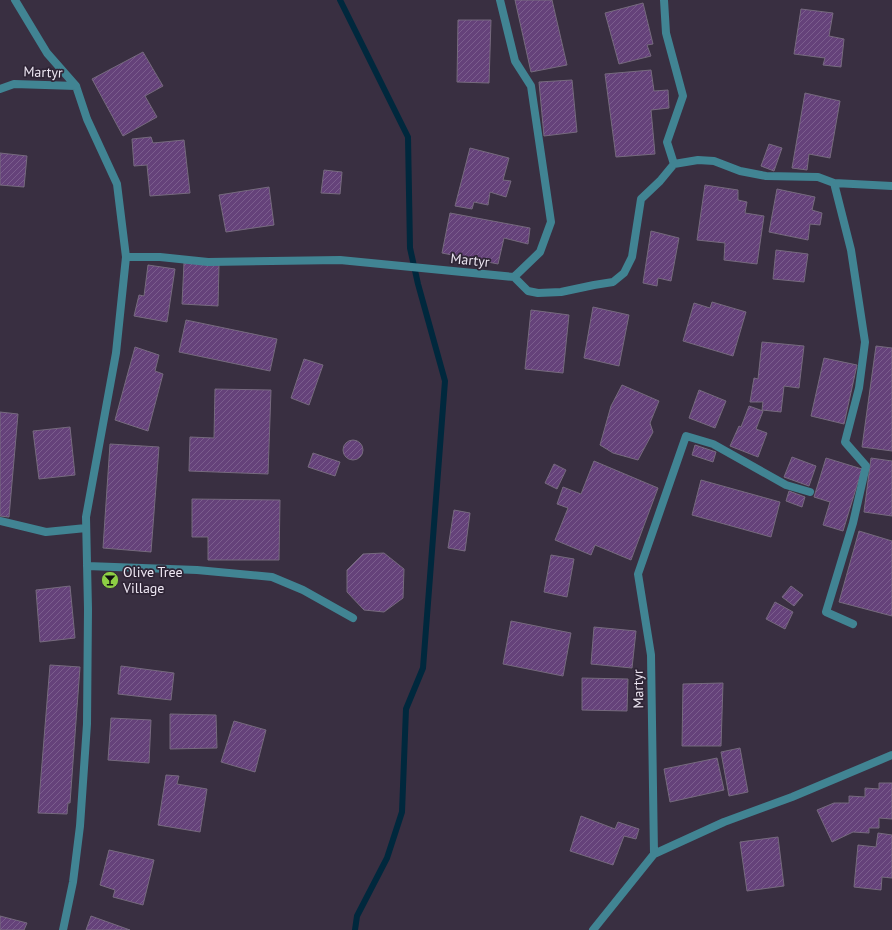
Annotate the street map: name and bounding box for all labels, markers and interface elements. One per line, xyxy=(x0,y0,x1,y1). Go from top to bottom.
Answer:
street label: Martyr xyxy=(23,62,63,82)
street label: Martyr xyxy=(450,249,491,271)
place label: Olive Tree Village xyxy=(122,563,183,597)
bar icon: Olive Tree Village xyxy=(100,570,120,590)
street label: Martyr xyxy=(629,669,647,709)

